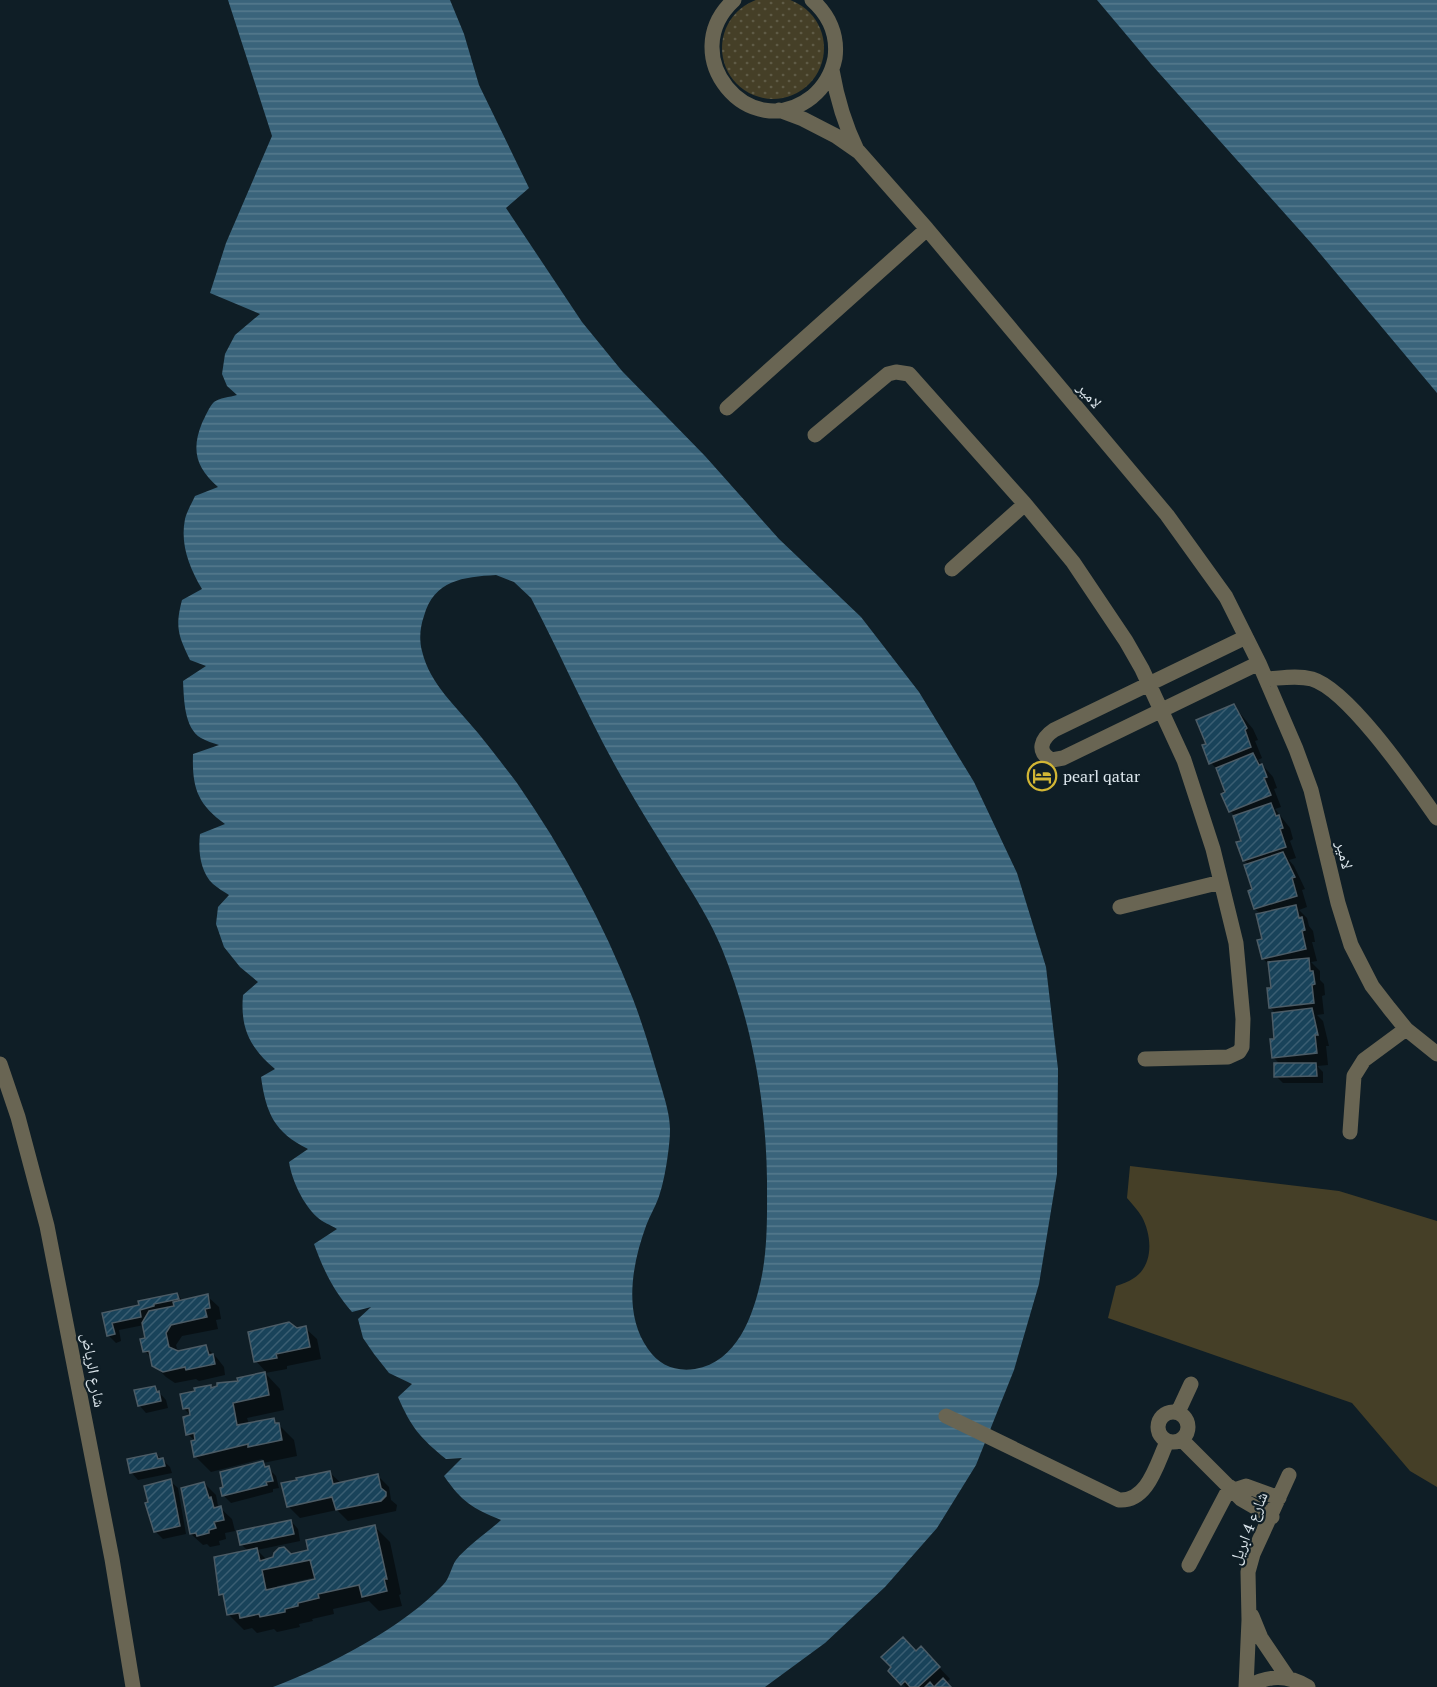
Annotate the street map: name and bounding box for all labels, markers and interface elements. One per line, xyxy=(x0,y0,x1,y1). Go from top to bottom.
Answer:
street label: لامير xyxy=(1072,377,1107,413)
hotel icon: pearl qatar xyxy=(1026,760,1058,792)
place label: pearl qatar xyxy=(1063,765,1141,787)
street label: لامير xyxy=(1331,838,1359,871)
street label: شارع الرياض xyxy=(77,1331,111,1409)
street label: شارع 4 ابريل xyxy=(1223,1488,1273,1568)

